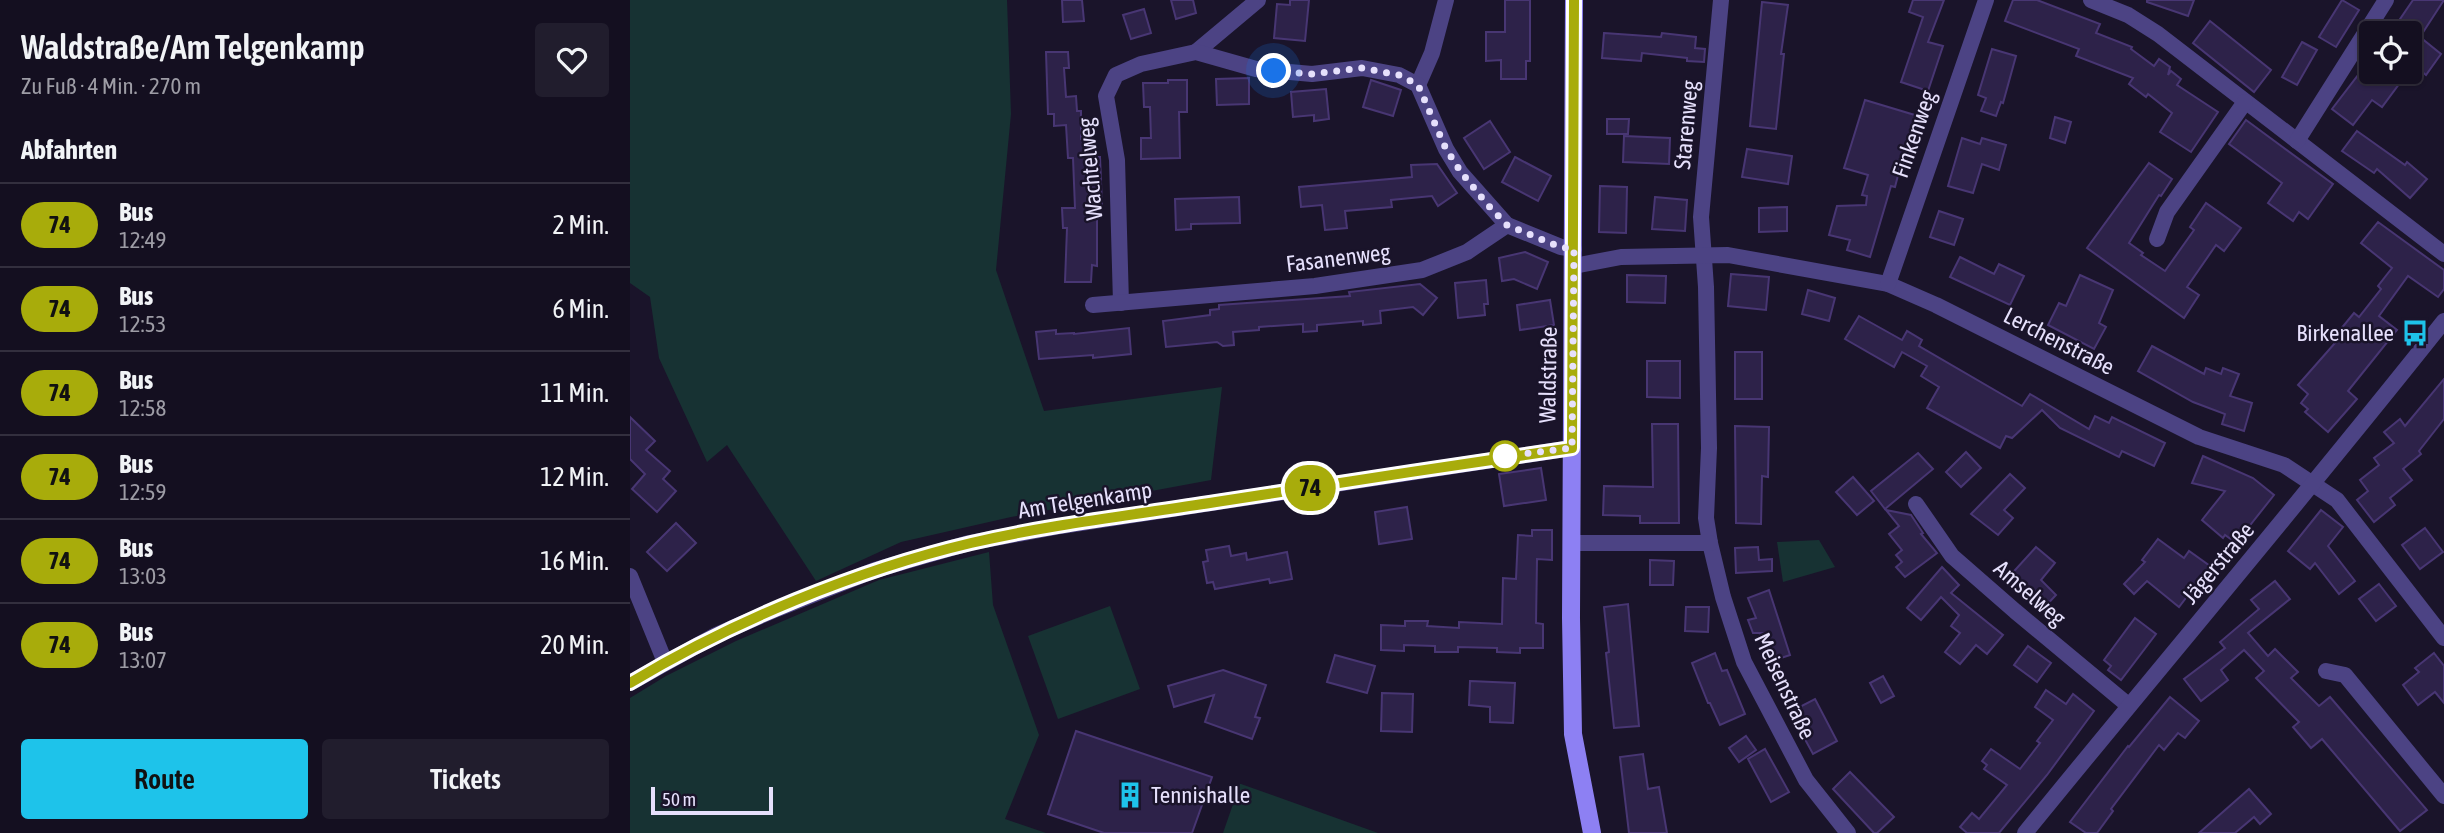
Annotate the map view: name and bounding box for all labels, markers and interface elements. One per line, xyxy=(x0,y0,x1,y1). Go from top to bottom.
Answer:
map controls xyxy=(2359,21,2422,84)
button: locate xyxy=(2359,21,2422,84)
button: heart xyxy=(535,23,609,97)
text: Waldstraße/Am Telgenkamp xyxy=(21,28,365,66)
your location xyxy=(1256,53,1291,88)
text: Zu Fuß · 4 Min. · 270 m xyxy=(21,73,201,99)
street label: Starenweg xyxy=(1669,79,1703,171)
street label: Finkenweg xyxy=(1887,87,1941,181)
street label: Wachtelweg xyxy=(1073,117,1107,221)
text: Abfahrten xyxy=(21,135,117,165)
text: Bus xyxy=(119,197,153,227)
text: 2 Min. xyxy=(553,210,609,240)
text: 74 xyxy=(48,211,71,238)
text: 12:49 xyxy=(119,227,166,253)
street label: Fasanenweg xyxy=(1284,239,1392,277)
text: Bus xyxy=(119,281,153,311)
text: 6 Min. xyxy=(553,294,609,324)
text: 74 xyxy=(48,295,71,322)
street label: Lerchenstraße xyxy=(1999,302,2119,380)
text: 12:53 xyxy=(119,311,166,337)
bus stop icon: Birkenallee xyxy=(2400,318,2430,348)
place label: Birkenallee xyxy=(2296,320,2394,346)
street label: Waldstraße xyxy=(1534,327,1562,423)
text: Bus xyxy=(119,365,153,395)
text: 11 Min. xyxy=(540,378,609,408)
text: 74 xyxy=(48,379,71,406)
text: 12:58 xyxy=(119,395,166,421)
unlabelled marker xyxy=(1490,441,1520,471)
text: Bus xyxy=(119,449,153,479)
text: 12 Min. xyxy=(540,462,609,492)
text: 74 xyxy=(48,463,71,490)
line badge: 74 xyxy=(1278,465,1342,511)
text: 74 xyxy=(1299,474,1321,501)
street label: Am Telgenkamp xyxy=(1016,477,1154,523)
text: 12:59 xyxy=(119,479,166,505)
street label: Jägerstraße xyxy=(2177,517,2259,609)
text: Bus xyxy=(119,533,153,563)
text: 16 Min. xyxy=(540,546,609,576)
text: 74 xyxy=(48,547,71,574)
street label: Amselweg xyxy=(1989,555,2071,631)
text: 13:03 xyxy=(119,563,167,589)
text: Bus xyxy=(119,617,153,647)
street label: Meisenstraße xyxy=(1749,629,1821,743)
text: 20 Min. xyxy=(540,630,609,660)
text: 74 xyxy=(48,631,71,658)
text: 13:07 xyxy=(119,647,167,673)
button: Route xyxy=(21,739,308,819)
button: Tickets xyxy=(322,739,609,819)
building icon: Tennishalle xyxy=(1115,780,1145,810)
place label: Tennishalle xyxy=(1151,782,1250,808)
scale bar xyxy=(651,784,774,816)
text: 50 m xyxy=(662,788,696,810)

